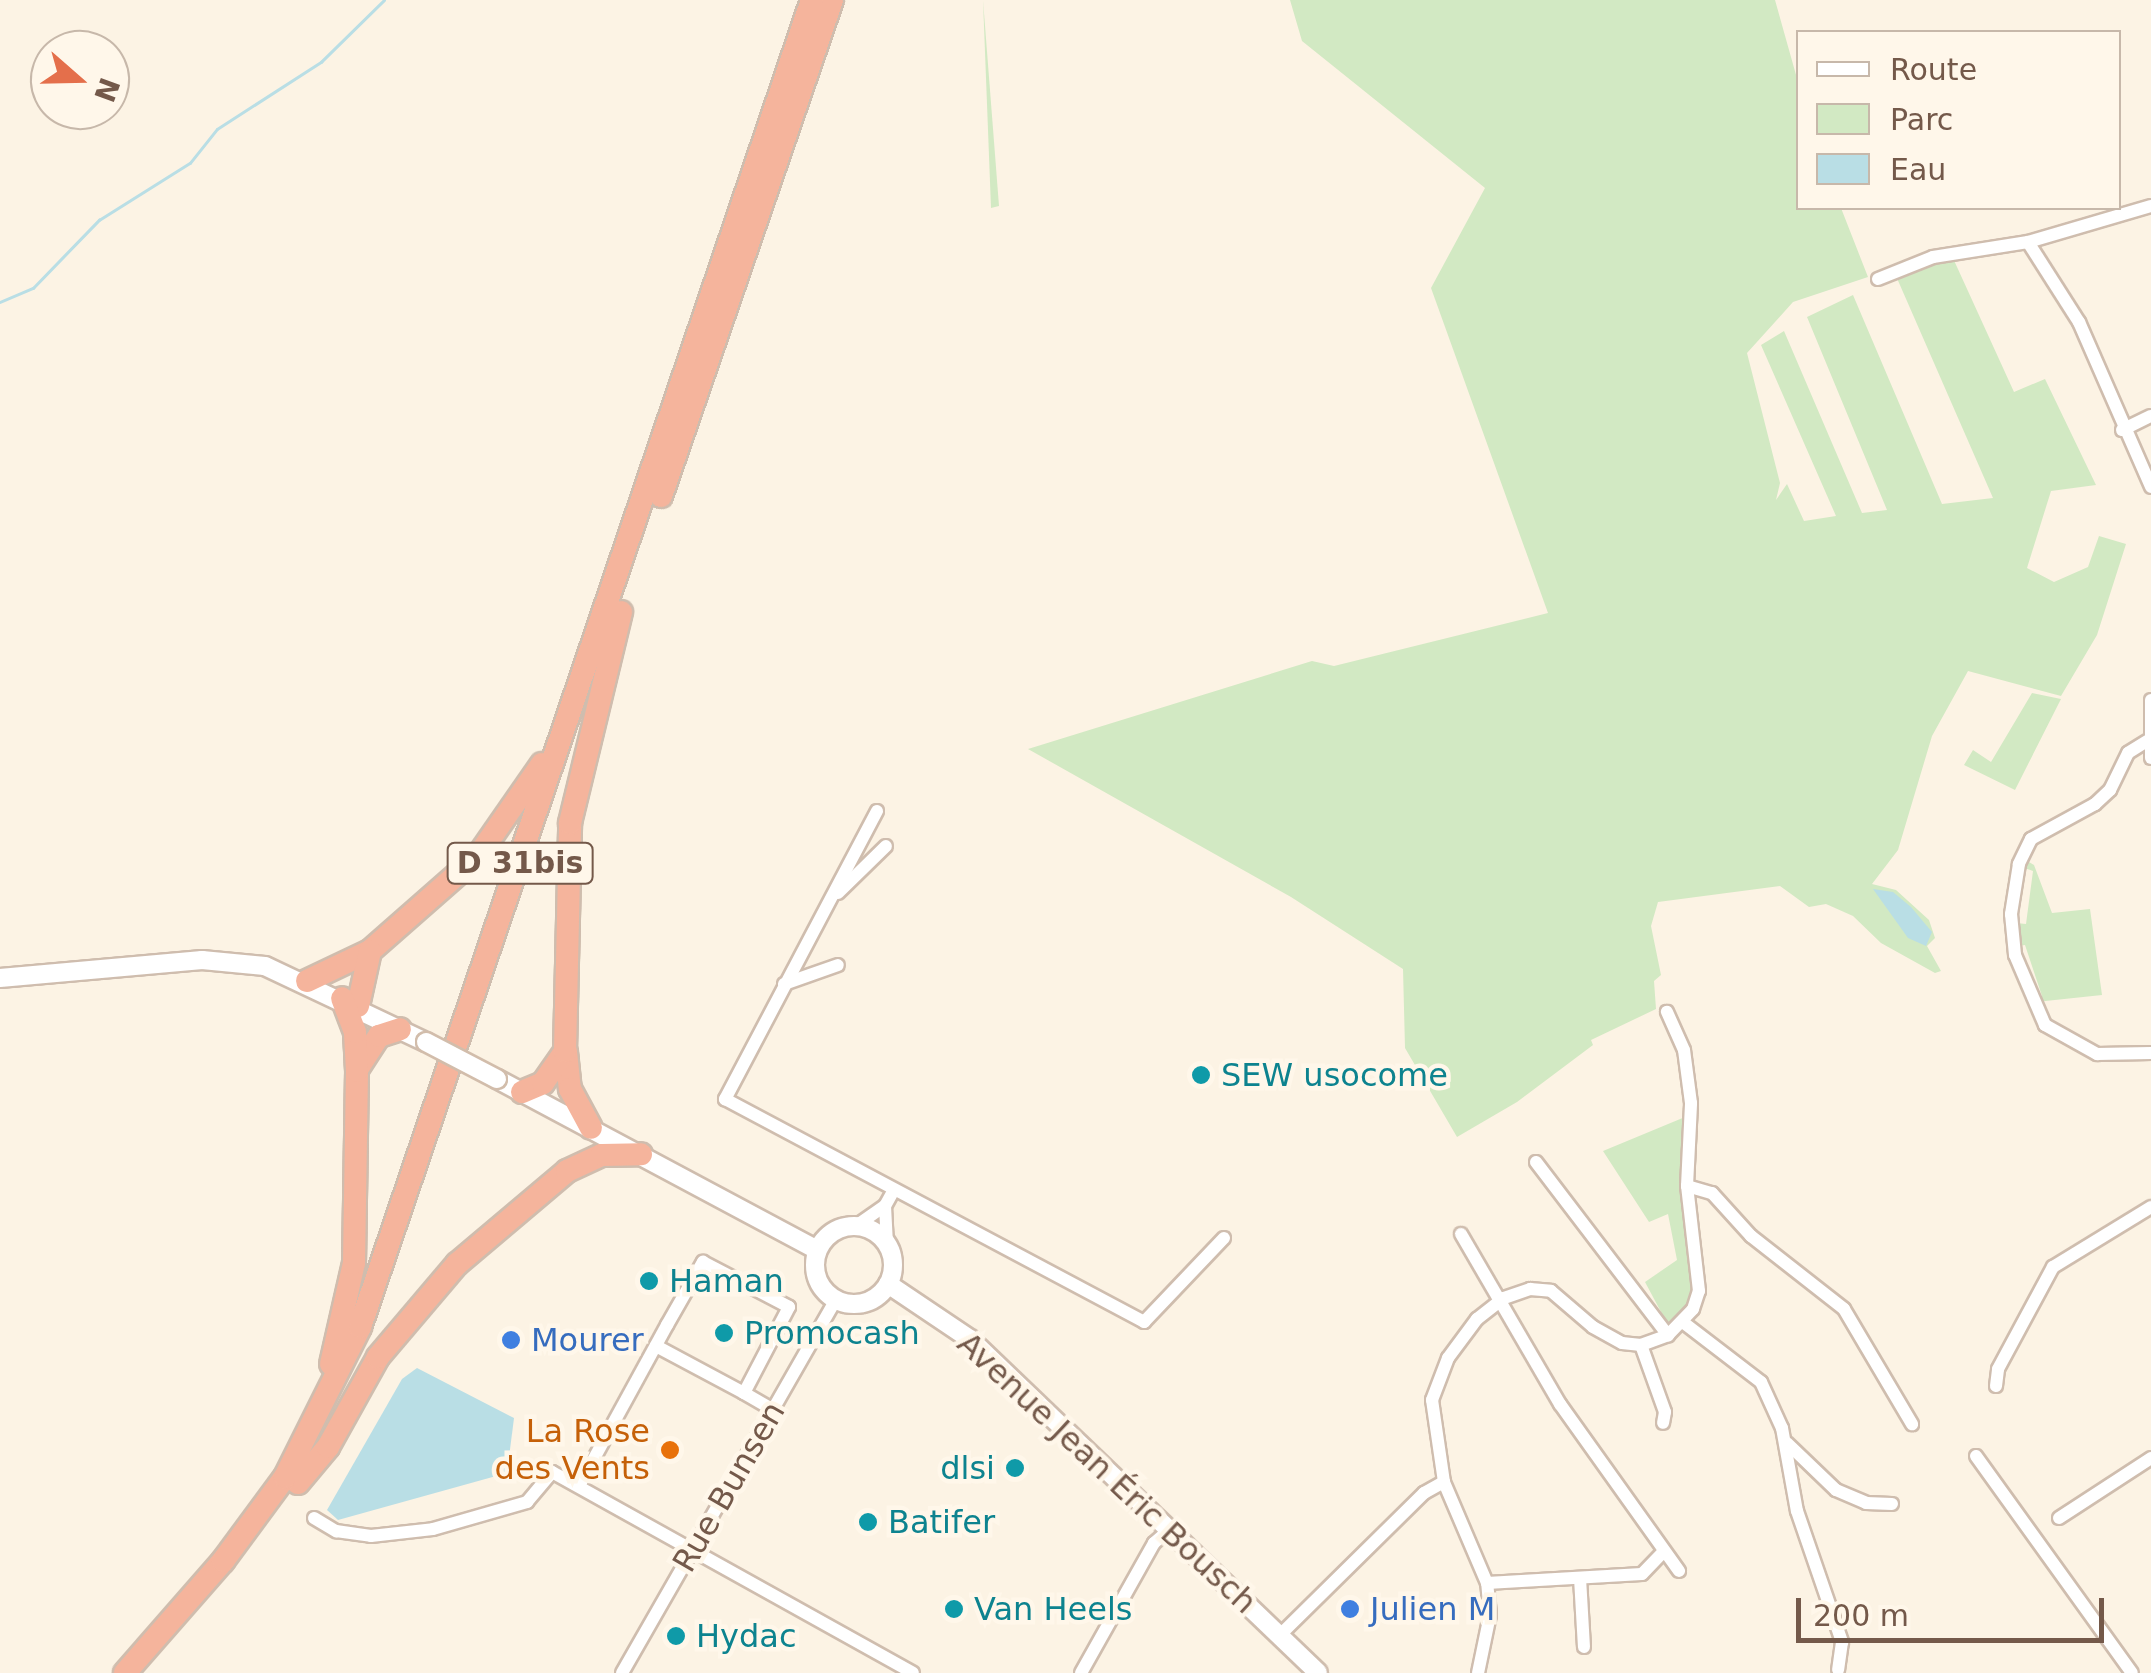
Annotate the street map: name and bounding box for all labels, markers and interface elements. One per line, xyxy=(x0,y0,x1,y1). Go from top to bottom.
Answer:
north arrow xyxy=(30,30,130,130)
legend xyxy=(1796,30,2121,210)
text: Route xyxy=(1890,52,1977,87)
text: N xyxy=(87,73,126,106)
text: Parc xyxy=(1890,102,1953,137)
text: Eau xyxy=(1890,152,1946,187)
road number: D 31bis xyxy=(445,838,595,888)
place label: SEW usocome xyxy=(1221,1056,1448,1094)
marker: SEW usocome xyxy=(1190,1064,1212,1086)
place label: Haman xyxy=(669,1262,784,1300)
marker: Haman xyxy=(638,1270,660,1292)
place label: Promocash xyxy=(744,1314,920,1352)
place label: Mourer xyxy=(531,1321,644,1359)
marker: Promocash xyxy=(713,1322,735,1344)
street label: Avenue Jean Éric Bousch xyxy=(950,1324,1264,1622)
marker: Mourer xyxy=(500,1329,522,1351)
street label: Rue Bunsen xyxy=(665,1395,793,1579)
place label: La Rose des Vents xyxy=(495,1413,650,1488)
marker: La Rose des Vents xyxy=(659,1439,681,1461)
place label: dlsi xyxy=(940,1449,995,1487)
marker: dlsi xyxy=(1004,1457,1026,1479)
place label: Batifer xyxy=(888,1503,995,1541)
marker: Batifer xyxy=(857,1511,879,1533)
scale bar xyxy=(1801,1578,2108,1640)
place label: Van Heels xyxy=(974,1590,1132,1628)
place label: Julien M xyxy=(1370,1590,1495,1628)
marker: Van Heels xyxy=(943,1598,965,1620)
marker: Julien M xyxy=(1339,1598,1361,1620)
text: 200 m xyxy=(1813,1598,1909,1633)
place label: Hydac xyxy=(696,1617,797,1655)
marker: Hydac xyxy=(665,1625,687,1647)

